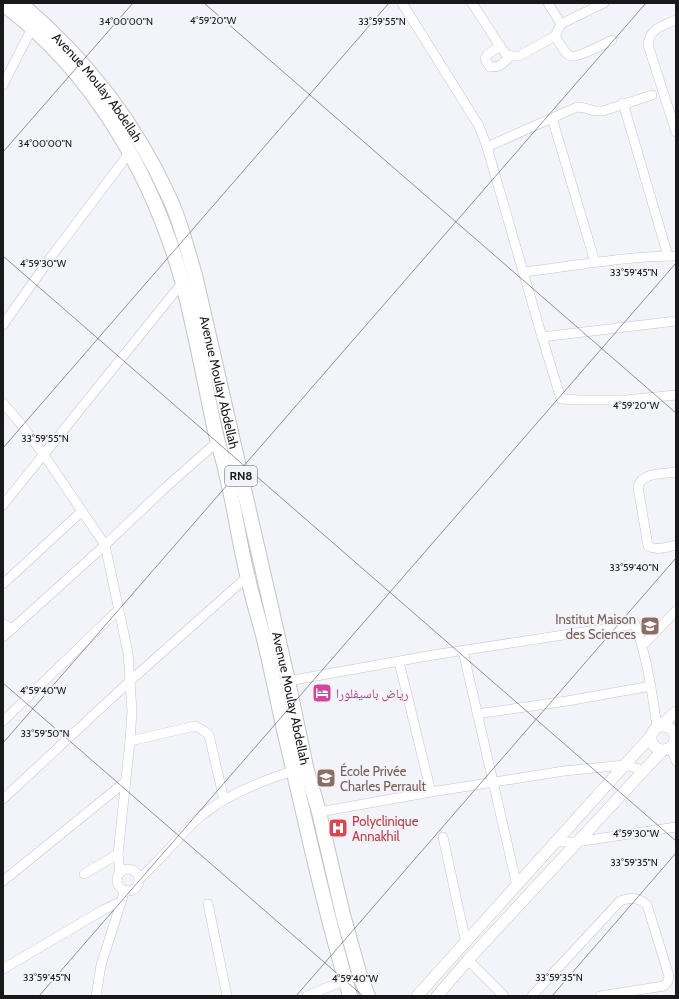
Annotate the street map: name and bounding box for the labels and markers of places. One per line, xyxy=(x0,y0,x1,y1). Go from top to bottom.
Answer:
place label: Institut Maison des Sciences xyxy=(555,611,637,642)
school or university icon: Institut Maison des Sciences xyxy=(639,615,661,637)
hotel icon: رياض باسيفلورا xyxy=(311,682,333,704)
place label: رياض باسيفلورا xyxy=(336,685,408,702)
place label: École Privée Charles Perrault xyxy=(340,762,426,794)
school or university icon: École Privée Charles Perrault xyxy=(315,767,337,789)
place label: Polyclinique Annakhil xyxy=(352,813,419,844)
hospital icon: Polyclinique Annakhil xyxy=(327,817,349,839)

